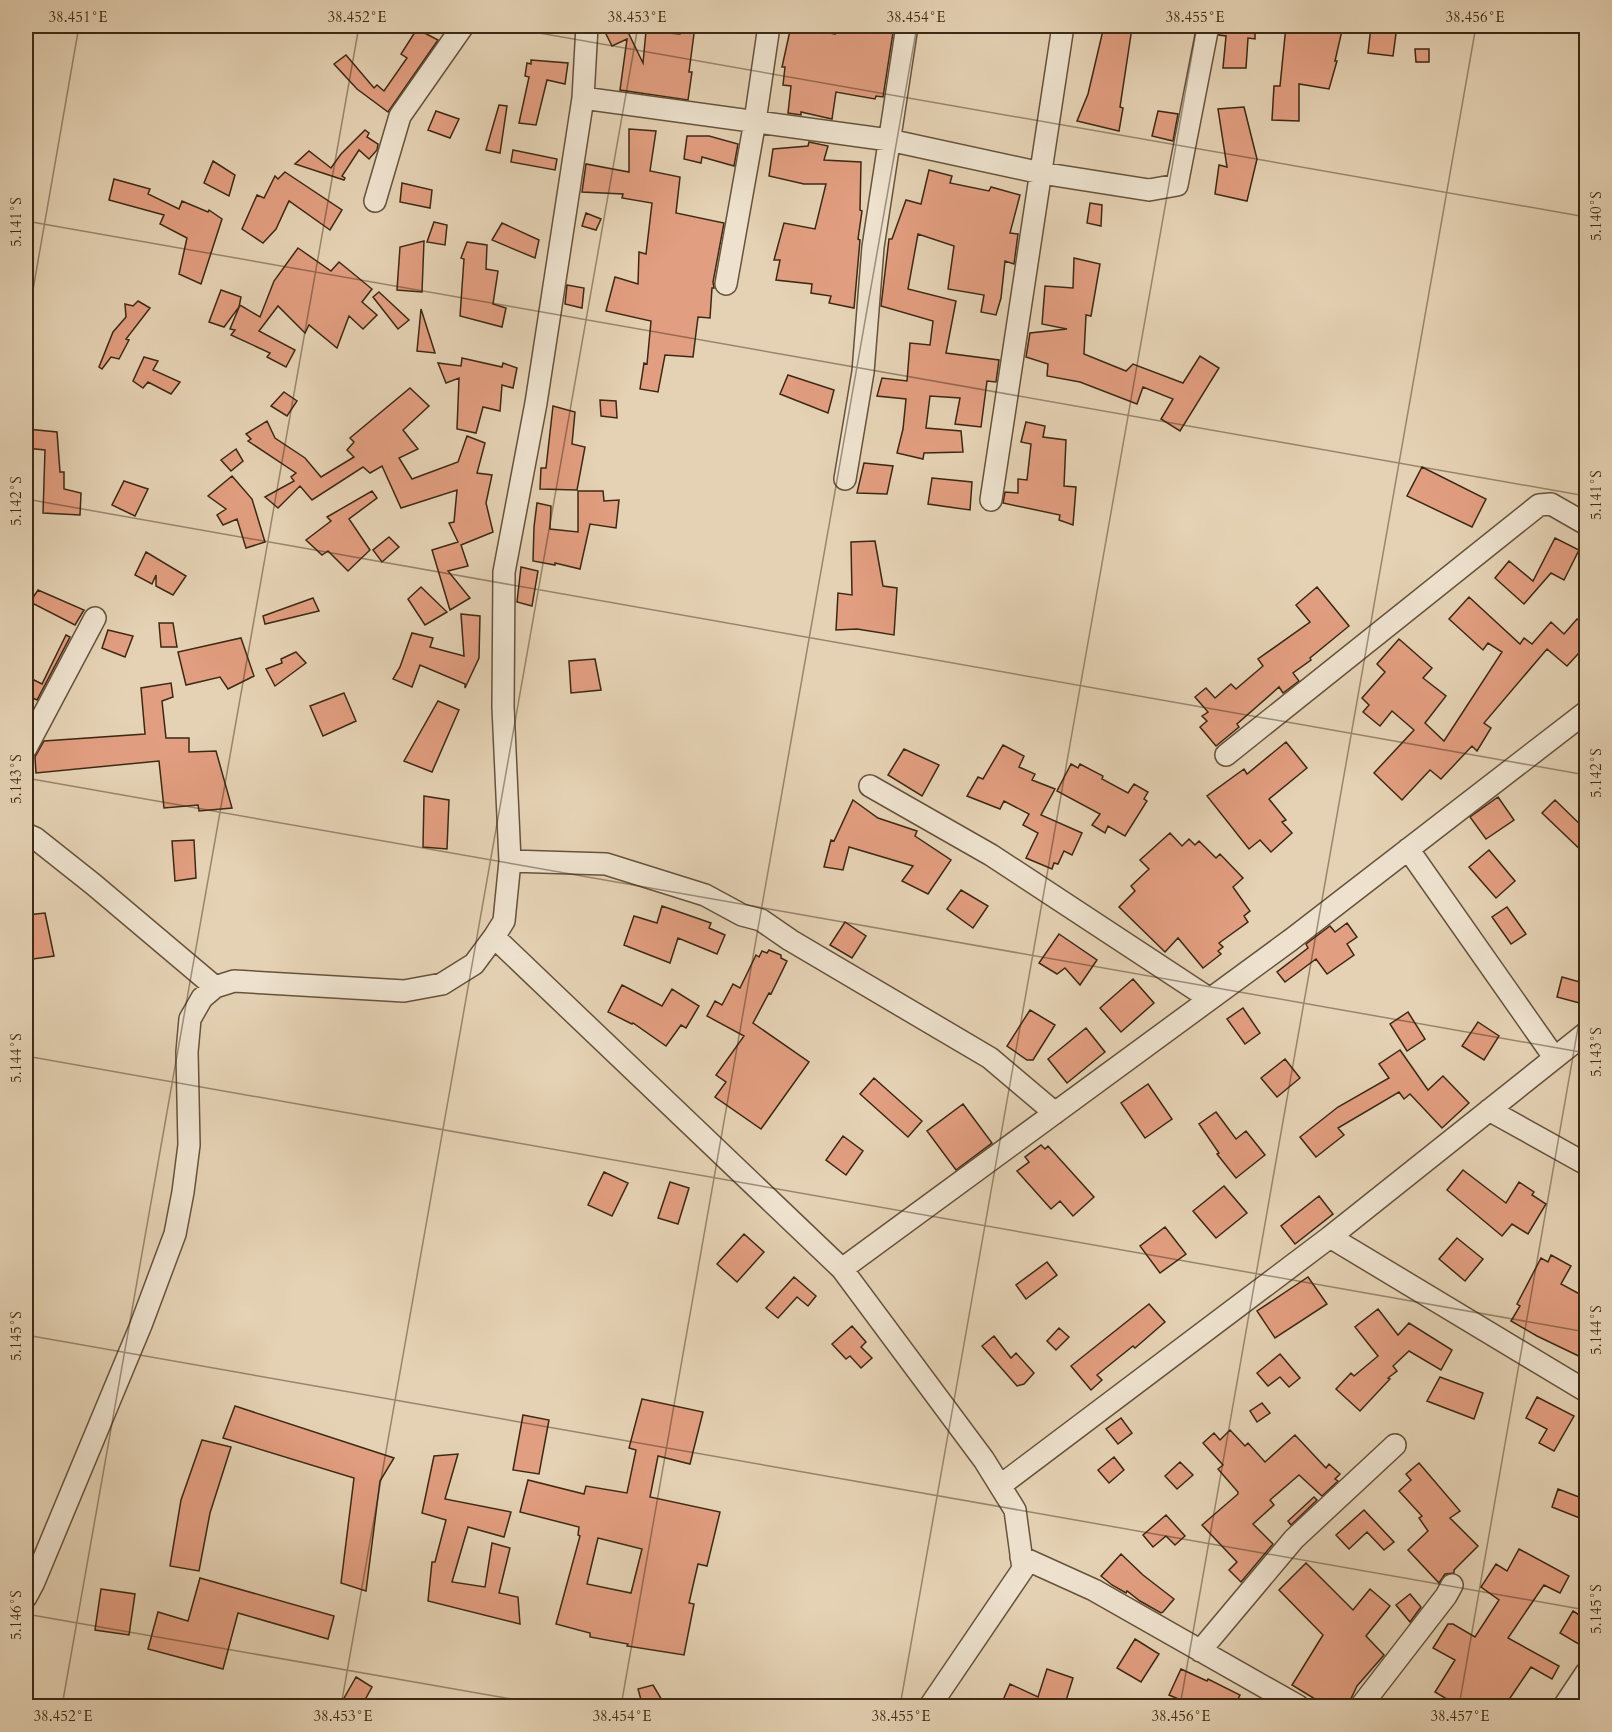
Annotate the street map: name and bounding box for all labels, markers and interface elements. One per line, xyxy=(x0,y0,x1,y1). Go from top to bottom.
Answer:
text: 38.451°E xyxy=(48,7,108,27)
text: 38.452°E xyxy=(327,7,387,27)
text: 38.453°E xyxy=(607,7,667,27)
text: 38.454°E xyxy=(886,7,946,27)
text: 38.455°E xyxy=(1165,7,1225,27)
text: 38.456°E xyxy=(1445,7,1505,27)
text: 5.140°S xyxy=(1586,191,1606,241)
text: 5.141°S xyxy=(6,197,26,247)
text: 5.141°S xyxy=(1586,470,1606,520)
text: 5.142°S xyxy=(6,476,26,526)
text: 5.142°S xyxy=(1586,748,1606,798)
text: 5.143°S xyxy=(6,754,26,804)
text: 5.143°S xyxy=(1586,1027,1606,1077)
text: 5.144°S xyxy=(6,1033,26,1083)
text: 5.144°S xyxy=(1586,1305,1606,1355)
text: 5.145°S xyxy=(6,1311,26,1361)
text: 5.145°S xyxy=(1586,1584,1606,1634)
text: 5.146°S xyxy=(6,1590,26,1640)
text: 38.452°E xyxy=(33,1706,93,1726)
text: 38.453°E xyxy=(313,1706,373,1726)
text: 38.454°E xyxy=(592,1706,652,1726)
text: 38.455°E xyxy=(871,1706,931,1726)
text: 38.456°E xyxy=(1151,1706,1211,1726)
text: 38.457°E xyxy=(1430,1706,1490,1726)

